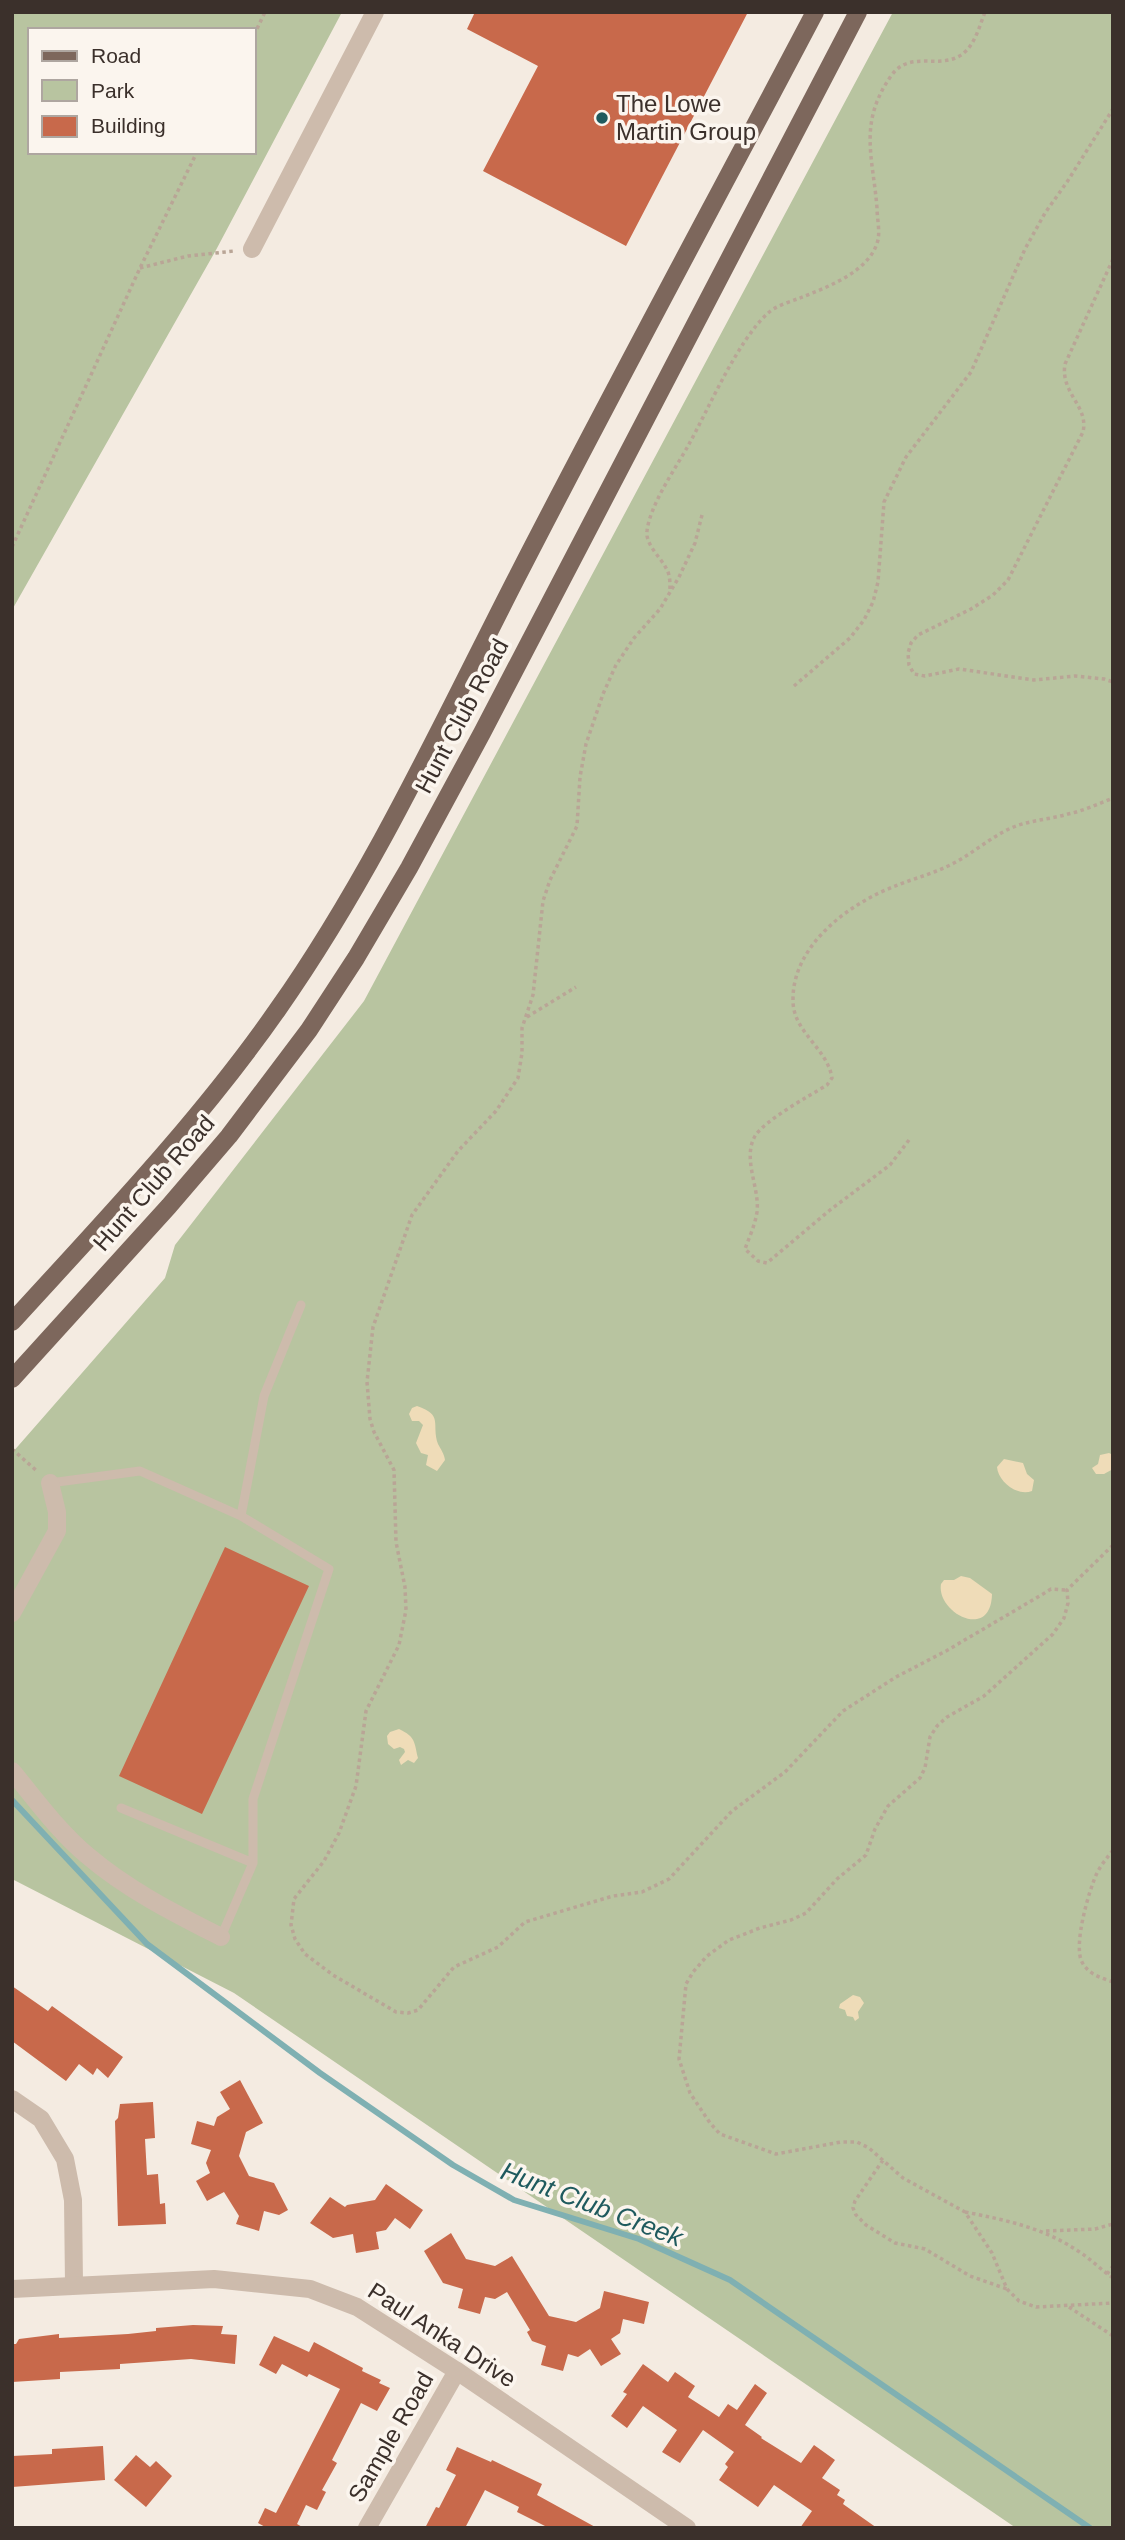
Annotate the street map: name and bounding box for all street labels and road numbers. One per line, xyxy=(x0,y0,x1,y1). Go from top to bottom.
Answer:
street label: Hunt Club Road xyxy=(410,634,514,797)
street label: Hunt Club Road xyxy=(87,1109,220,1256)
street label: Paul Anka Drive xyxy=(363,2277,521,2392)
street label: Sample Road xyxy=(343,2367,439,2506)

